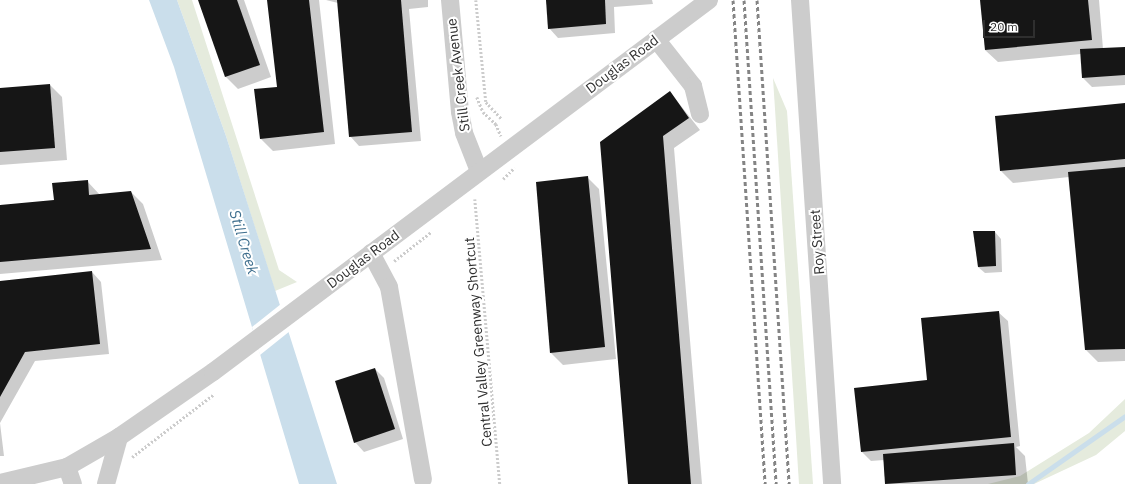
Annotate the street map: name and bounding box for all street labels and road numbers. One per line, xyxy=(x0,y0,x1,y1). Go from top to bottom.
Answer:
street label: Still Creek Avenue xyxy=(443,17,473,133)
street label: Douglas Road xyxy=(583,31,661,97)
street label: Roy Street xyxy=(806,209,828,275)
street label: Douglas Road xyxy=(324,226,402,292)
street label: Central Valley Greenway Shortcut xyxy=(460,237,496,447)

